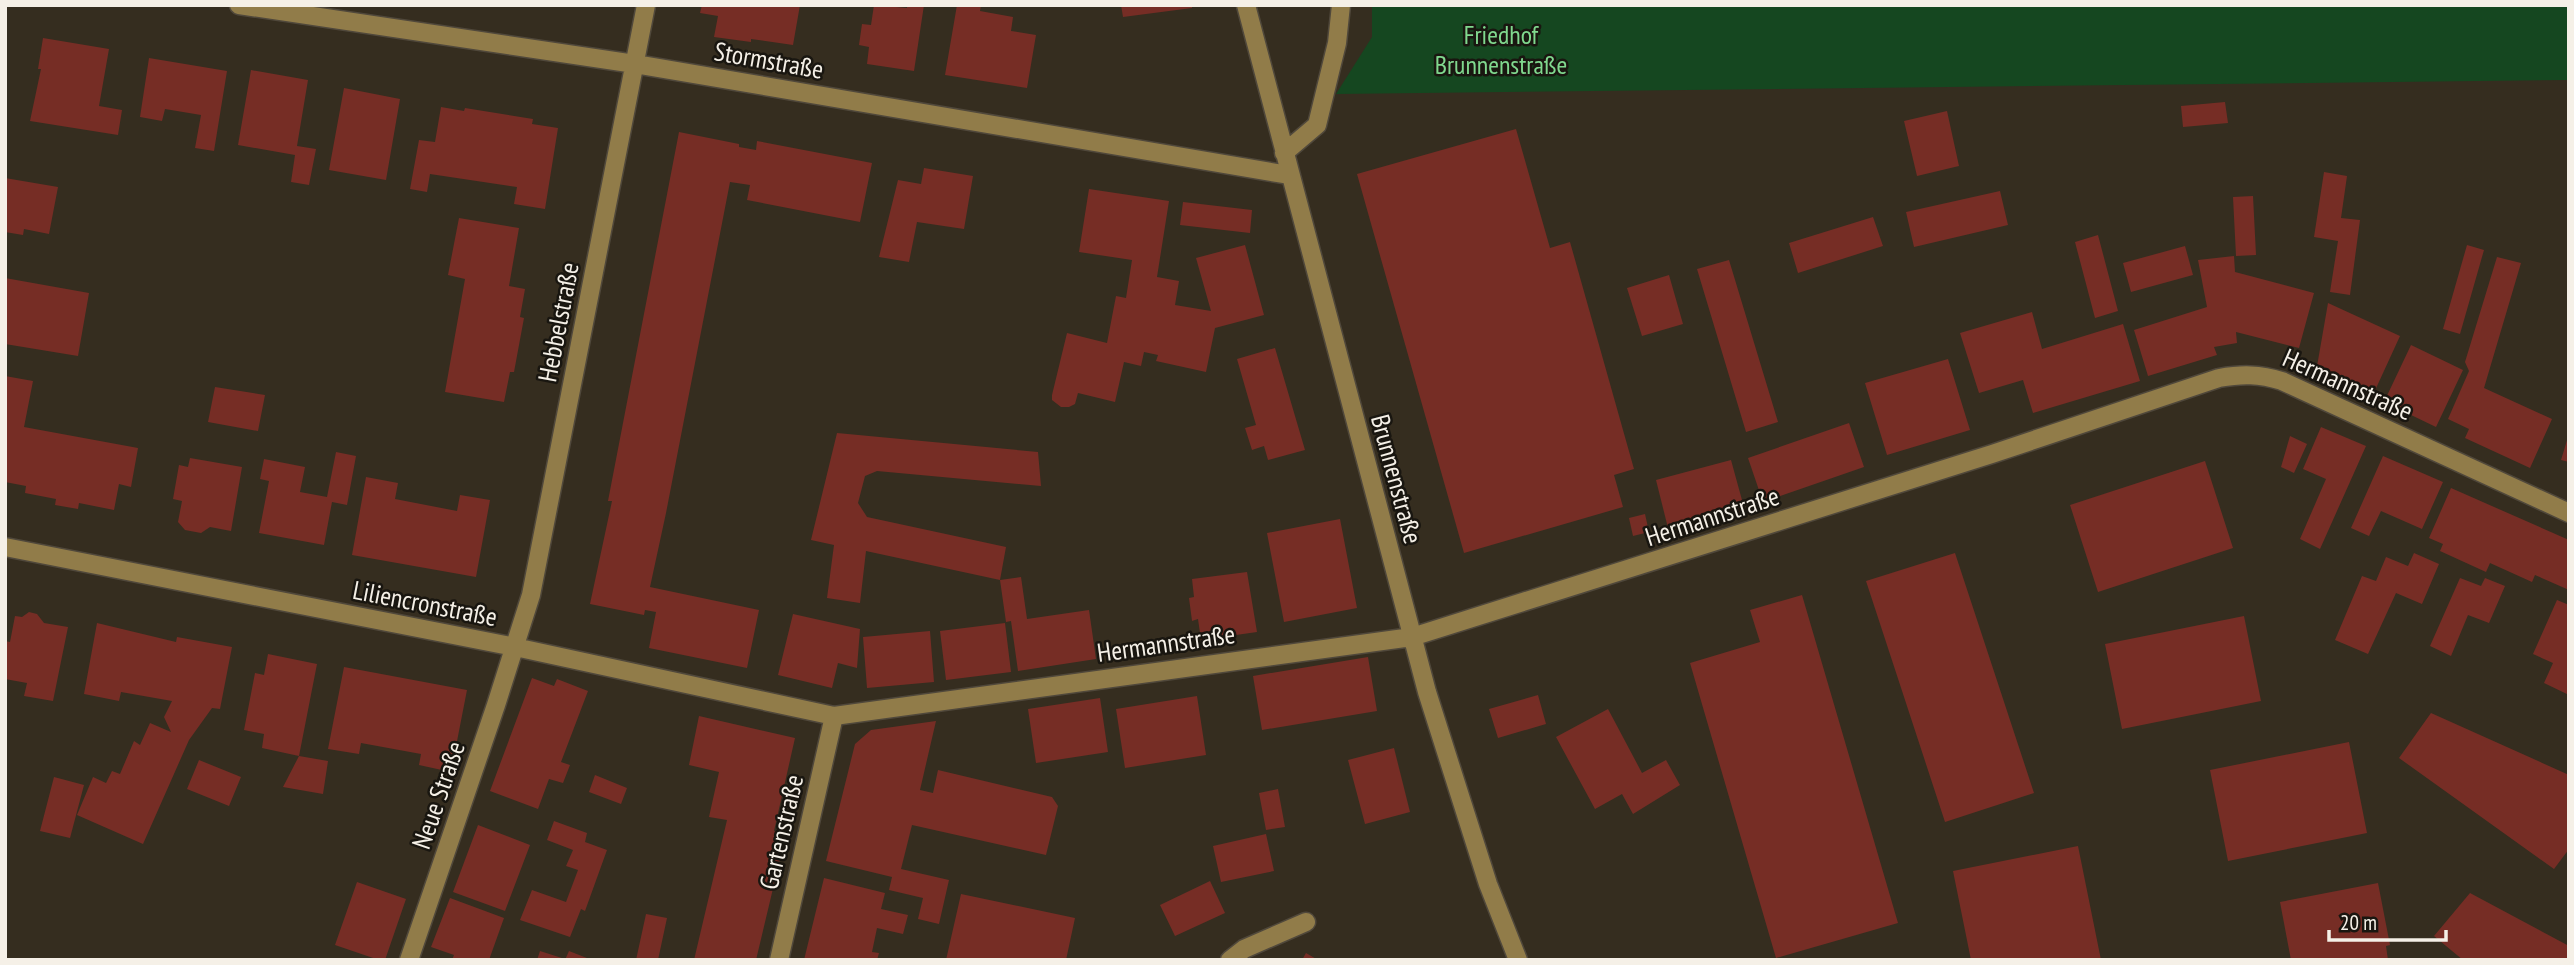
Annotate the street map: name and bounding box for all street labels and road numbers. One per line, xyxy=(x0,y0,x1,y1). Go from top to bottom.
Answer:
street label: Stormstraße xyxy=(712,34,826,86)
street label: Hebbelstraße xyxy=(530,259,586,385)
street label: Hermannstraße xyxy=(2278,341,2418,427)
street label: Brunnenstraße xyxy=(1364,411,1430,547)
street label: Hermannstraße xyxy=(1641,479,1783,553)
street label: Liliencronstraße xyxy=(350,573,500,633)
street label: Hermannstraße xyxy=(1095,617,1237,669)
street label: Neue Straße xyxy=(404,737,472,853)
street label: Gartenstraße xyxy=(752,771,810,893)

